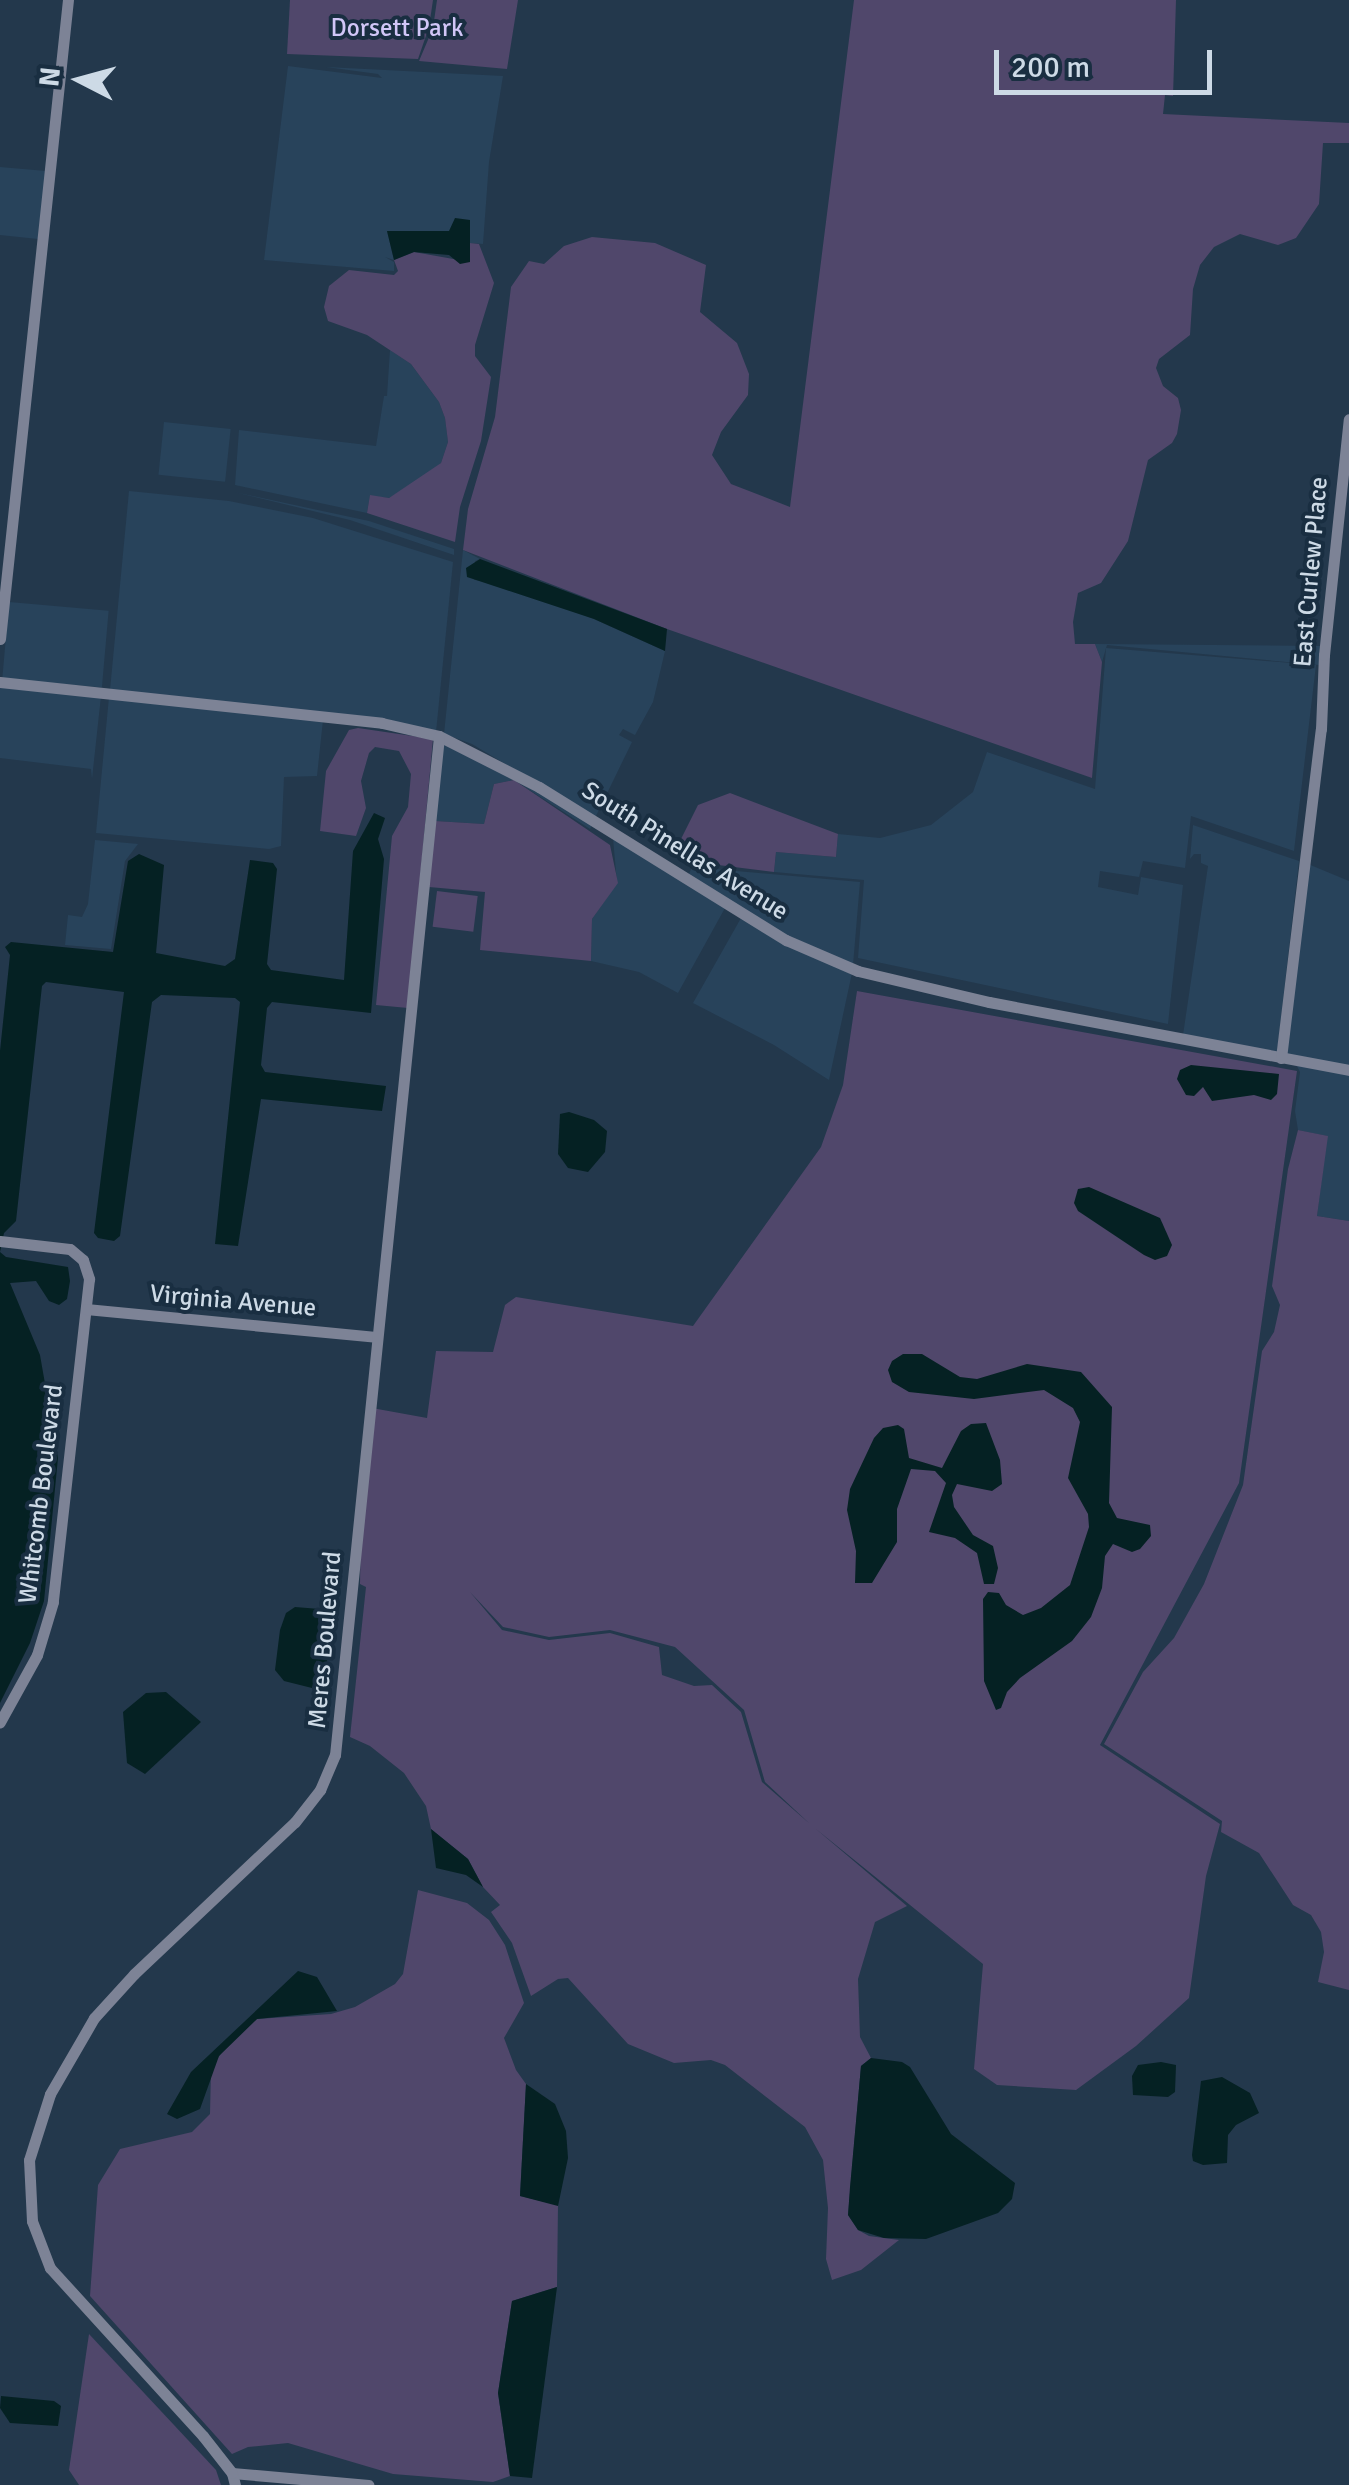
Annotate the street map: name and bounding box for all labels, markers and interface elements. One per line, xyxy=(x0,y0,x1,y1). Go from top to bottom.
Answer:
park label: Dorsett Park xyxy=(331,13,463,43)
north arrow xyxy=(30,30,130,130)
scale bar xyxy=(999,30,1216,92)
text: 200 m xyxy=(1011,49,1090,86)
text: N xyxy=(32,65,68,88)
street label: East Curlew Place xyxy=(1288,476,1334,668)
street label: South Pinellas Avenue xyxy=(576,775,794,927)
street label: Virginia Avenue xyxy=(149,1279,317,1323)
street label: Whitcomb Boulevard xyxy=(13,1383,69,1605)
street label: Meres Boulevard xyxy=(302,1550,348,1730)

